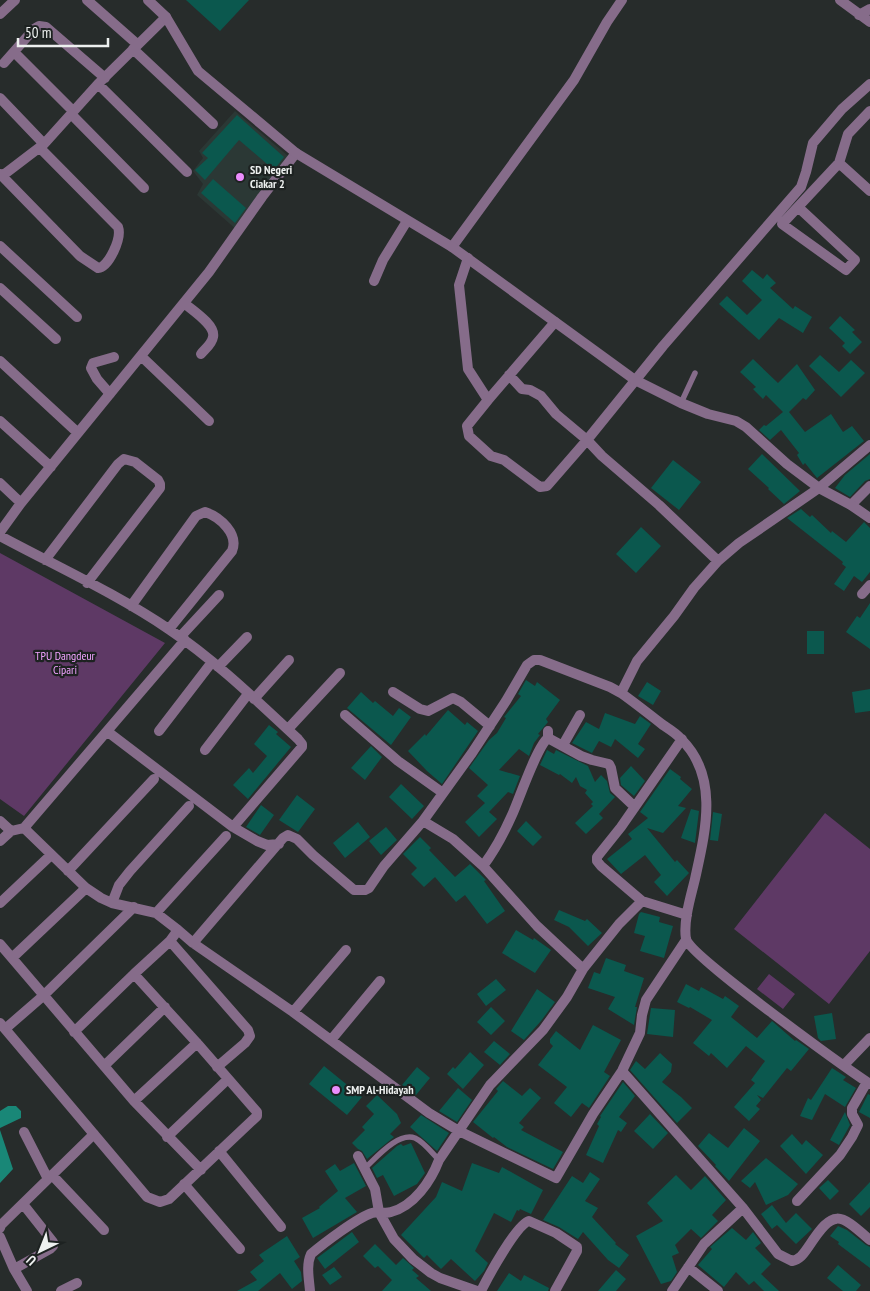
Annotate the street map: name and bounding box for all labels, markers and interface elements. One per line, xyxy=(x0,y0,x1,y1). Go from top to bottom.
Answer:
scale bar xyxy=(18,15,108,47)
text: 50 m xyxy=(25,23,51,42)
place label: SD Negeri Ciakar 2 xyxy=(250,162,293,191)
marker: SD Negeri Ciakar 2 xyxy=(234,171,246,183)
park label: TPU Dangdeur Cipari xyxy=(35,648,96,677)
place label: SMP Al-Hidayah xyxy=(346,1082,414,1097)
marker: SMP Al-Hidayah xyxy=(330,1084,342,1096)
north arrow xyxy=(15,1226,65,1276)
text: U xyxy=(22,1251,40,1270)

